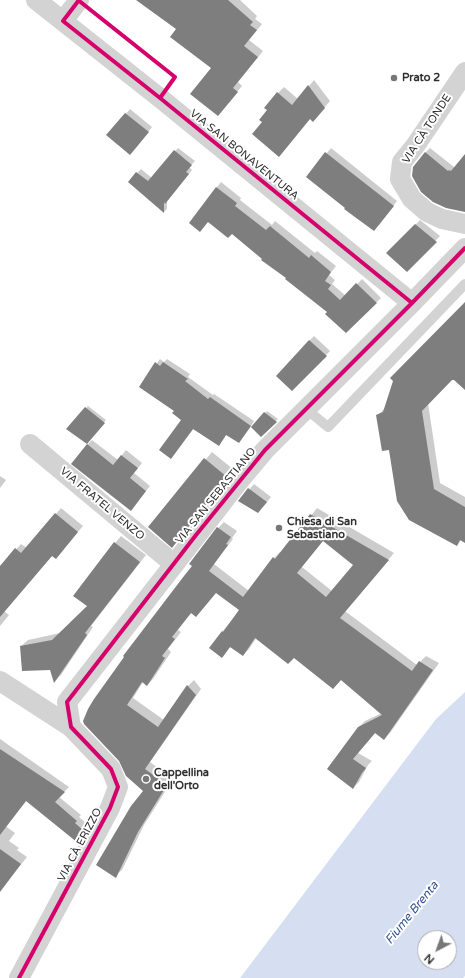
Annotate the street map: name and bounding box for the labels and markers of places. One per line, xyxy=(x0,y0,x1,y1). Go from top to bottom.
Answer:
place label: Prato 2 xyxy=(402,71,440,85)
marker: Prato 2 xyxy=(389,73,399,83)
place label: Chiesa di San Sebastiano xyxy=(287,515,357,541)
marker: Chiesa di San Sebastiano xyxy=(274,523,284,533)
place label: Cappellina dell'Orto xyxy=(154,766,209,792)
marker: Cappellina dell'Orto xyxy=(141,774,151,784)

